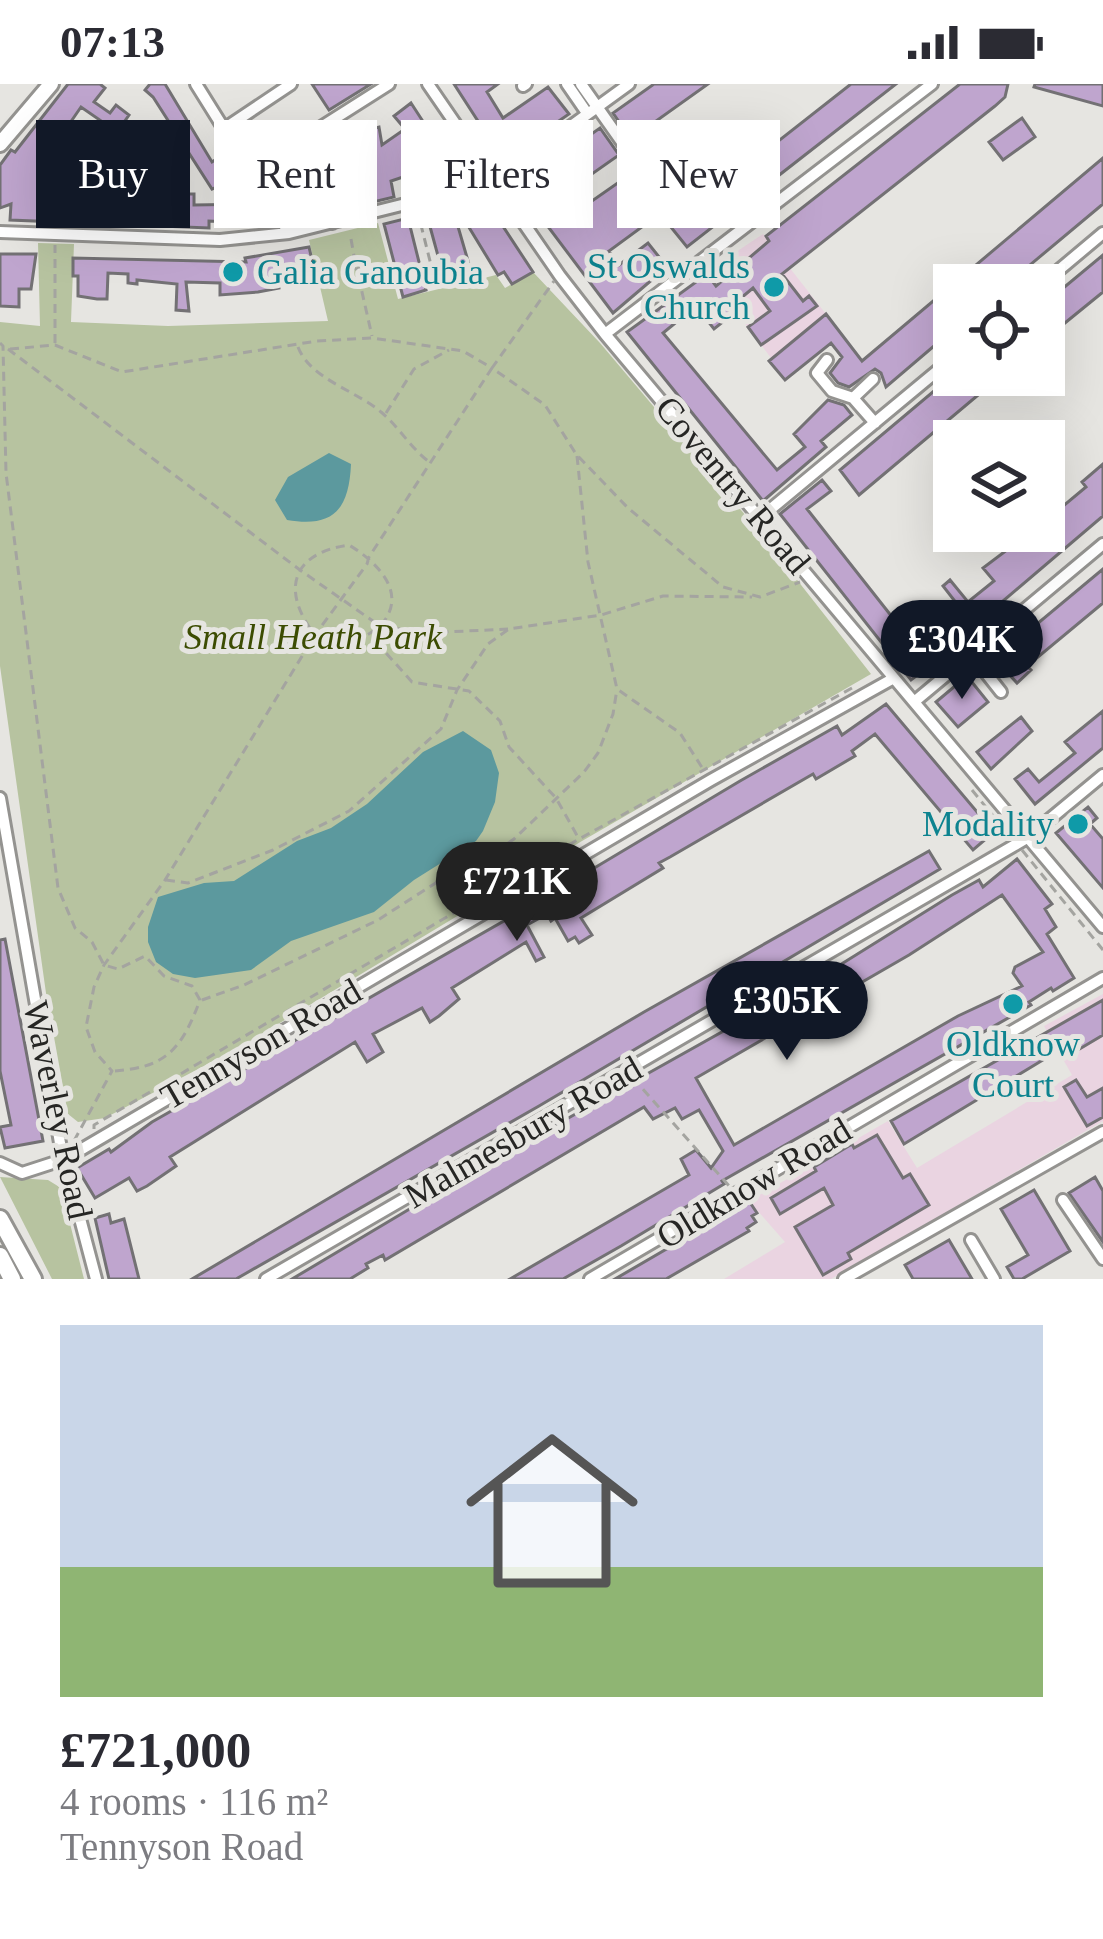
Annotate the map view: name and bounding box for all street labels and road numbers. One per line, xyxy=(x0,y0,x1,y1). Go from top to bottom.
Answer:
street label: Coventry Road xyxy=(647,388,819,582)
street label: Tennyson Road xyxy=(154,971,368,1117)
street label: Waverley Road xyxy=(15,997,101,1223)
street label: Malmesbury Road xyxy=(397,1048,649,1216)
street label: Oldknow Road xyxy=(650,1109,858,1257)

